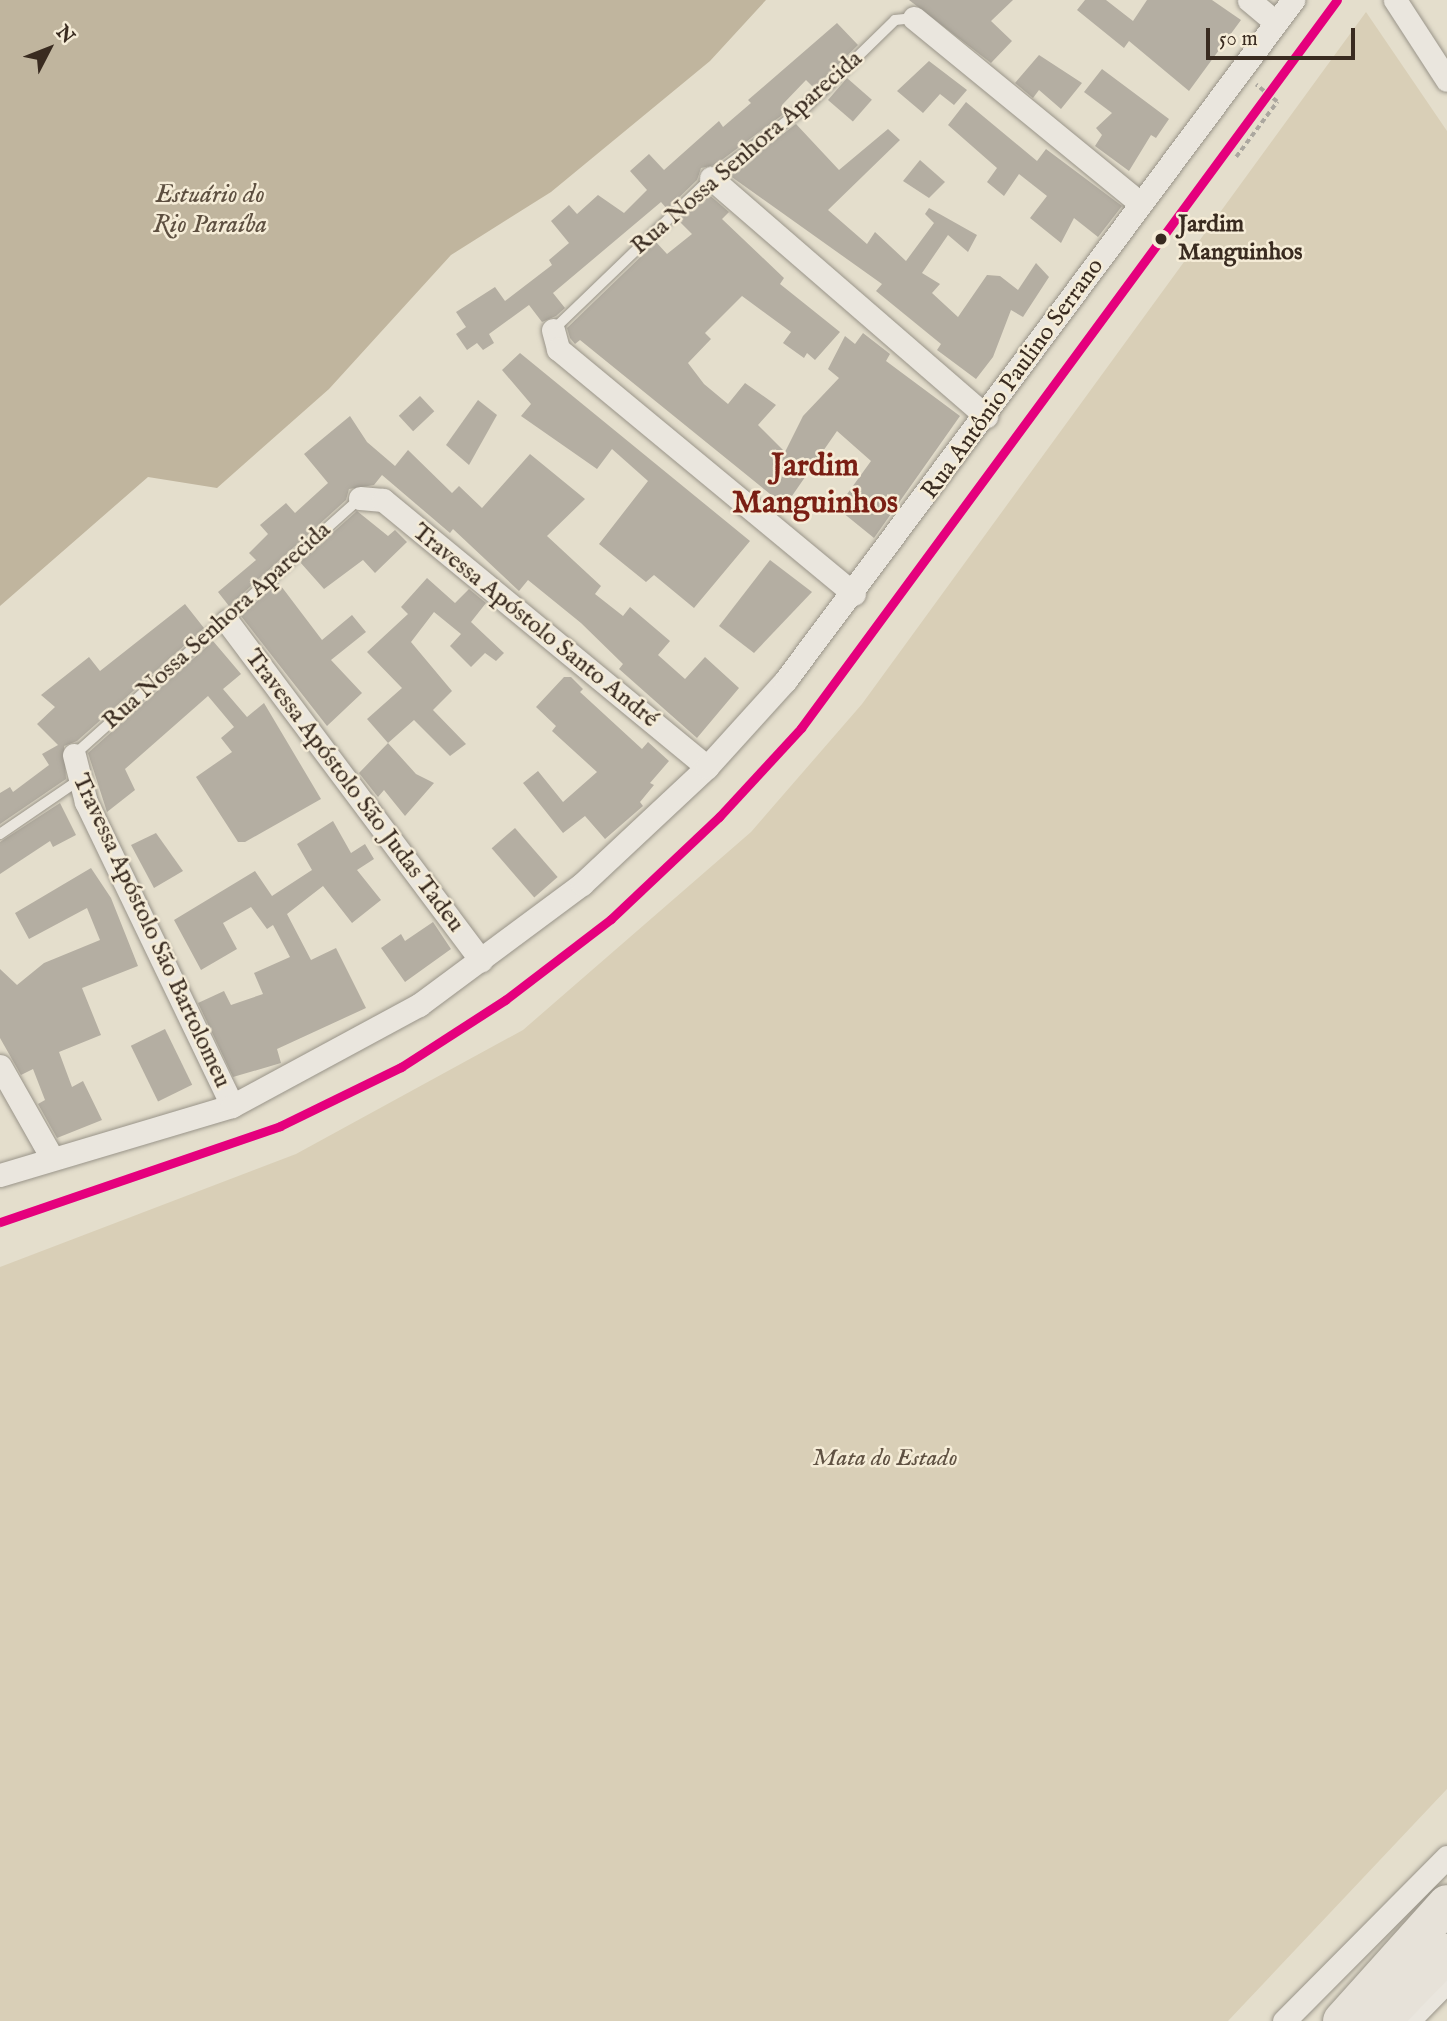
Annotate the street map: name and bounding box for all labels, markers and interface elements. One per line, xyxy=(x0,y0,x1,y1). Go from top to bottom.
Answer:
north arrow xyxy=(14,14,84,84)
scale bar xyxy=(1209,14,1358,58)
text: N xyxy=(50,21,79,49)
text: 50 m xyxy=(1219,26,1258,53)
street label: Rua Nossa Senhora Aparecida xyxy=(625,45,869,261)
water label: Estuário do Rio Paraíba xyxy=(153,179,267,241)
place label: Jardim Manguinhos xyxy=(1178,211,1302,267)
marker: Jardim Manguinhos xyxy=(1150,228,1172,250)
street label: Rua Antônio Paulino Serrano xyxy=(916,253,1110,505)
district label: Jardim Manguinhos xyxy=(732,449,898,524)
street label: Rua Nossa Senhora Aparecida xyxy=(97,516,337,736)
street label: Travessa Apóstolo Santo André xyxy=(406,518,664,734)
street label: Travessa Apóstolo São Judas Tadeu xyxy=(238,644,470,938)
street label: Travessa Apóstolo São Bartolomeu xyxy=(65,769,237,1093)
park label: Mata do Estado xyxy=(813,1445,957,1473)

